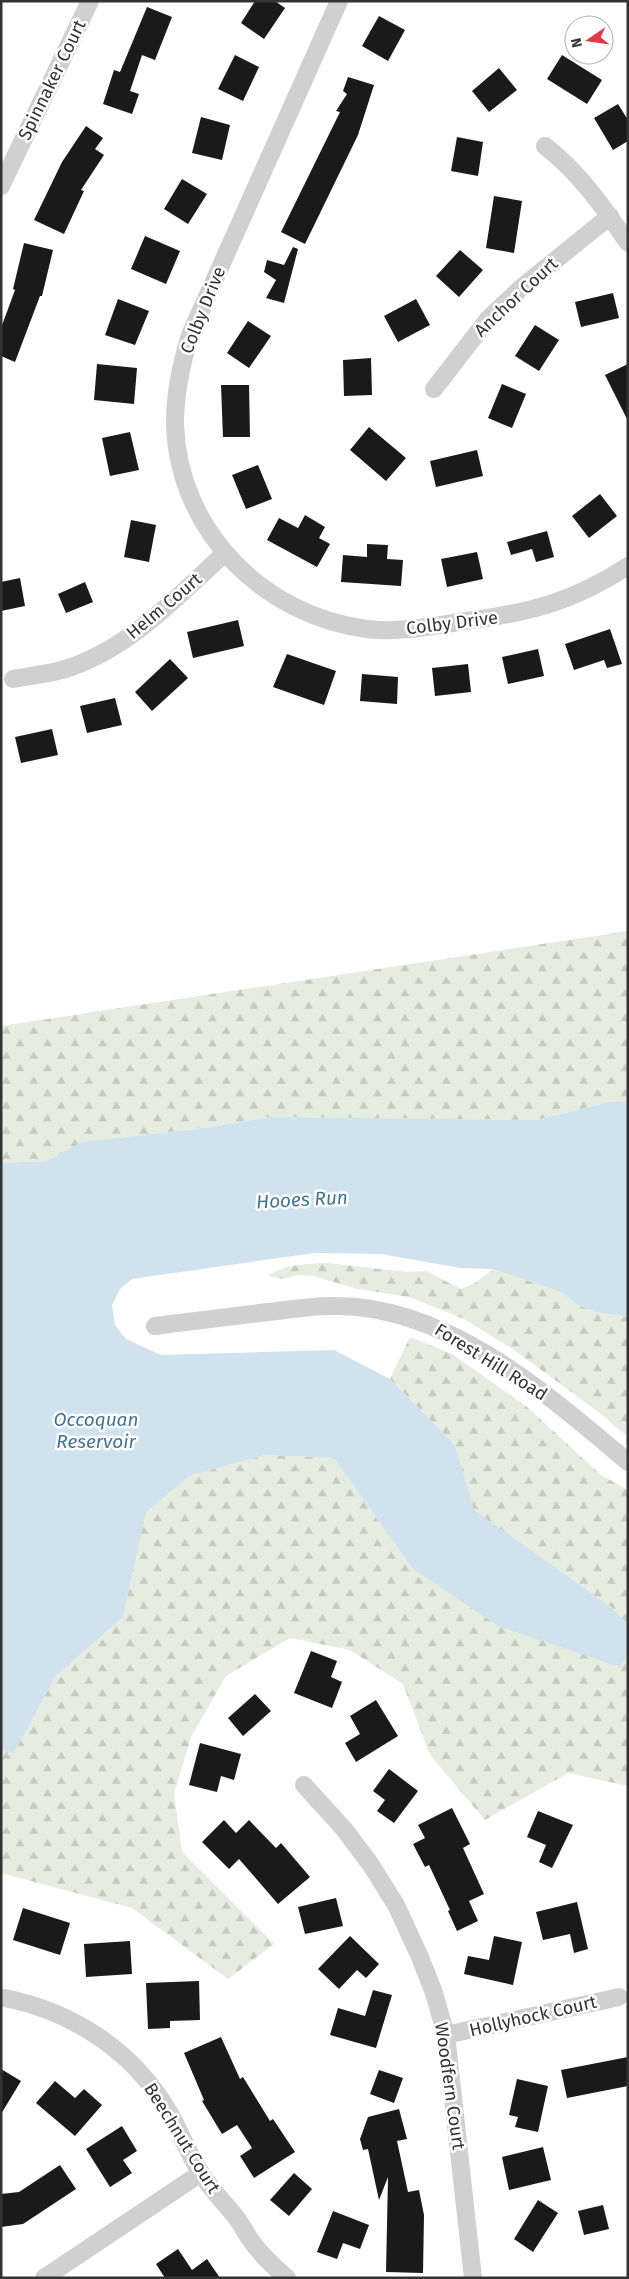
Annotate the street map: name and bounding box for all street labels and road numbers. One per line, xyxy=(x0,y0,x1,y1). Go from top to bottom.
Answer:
street label: Spinnaker Court xyxy=(13,16,91,144)
street label: Anchor Court xyxy=(470,252,563,341)
street label: Colby Drive xyxy=(176,263,230,357)
street label: Helm Court xyxy=(122,568,207,644)
street label: Colby Drive xyxy=(405,606,499,640)
street label: Forest Hill Road xyxy=(431,1319,551,1405)
street label: Hollyhock Court xyxy=(467,1991,599,2041)
street label: Woodfern Court xyxy=(430,2021,470,2152)
street label: Beechnut Court xyxy=(139,2079,225,2198)

